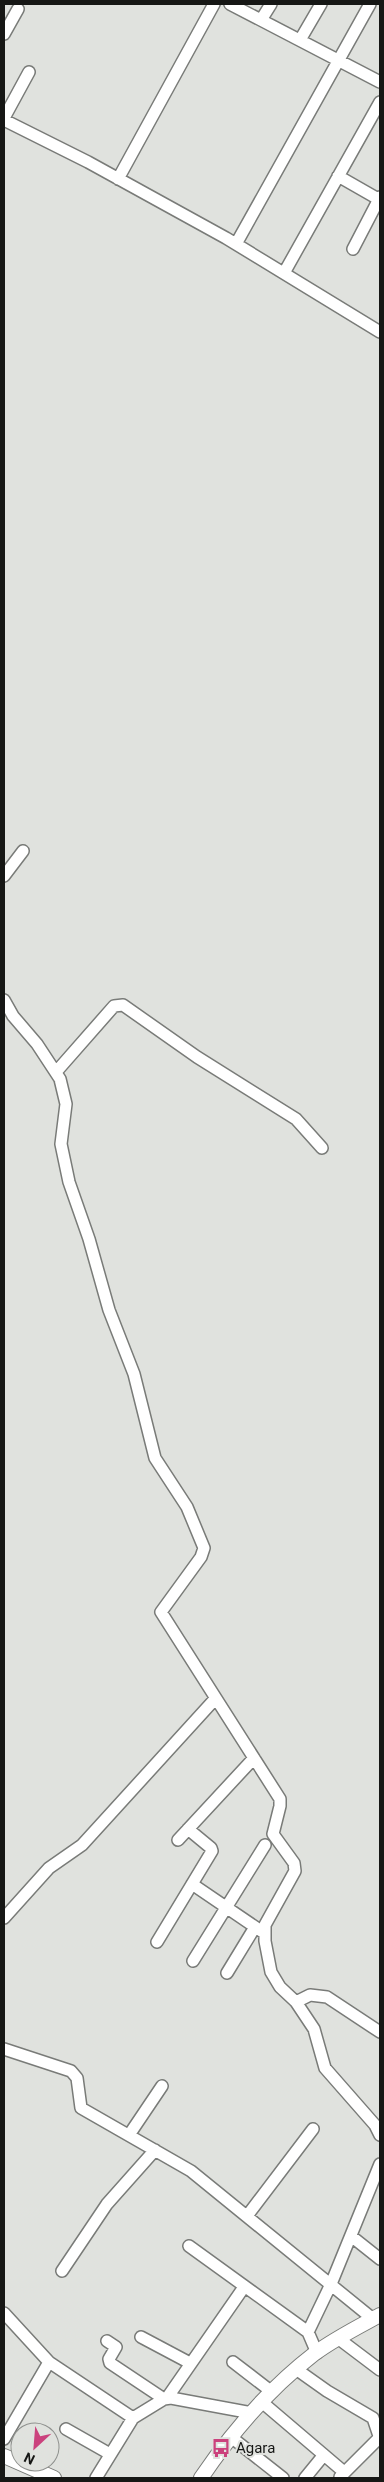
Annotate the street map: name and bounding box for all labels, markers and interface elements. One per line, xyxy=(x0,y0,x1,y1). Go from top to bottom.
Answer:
north arrow xyxy=(10,2422,60,2472)
bus stop icon: Agara xyxy=(210,2437,232,2459)
place label: Agara xyxy=(236,2439,275,2457)
text: N xyxy=(21,2449,37,2468)

